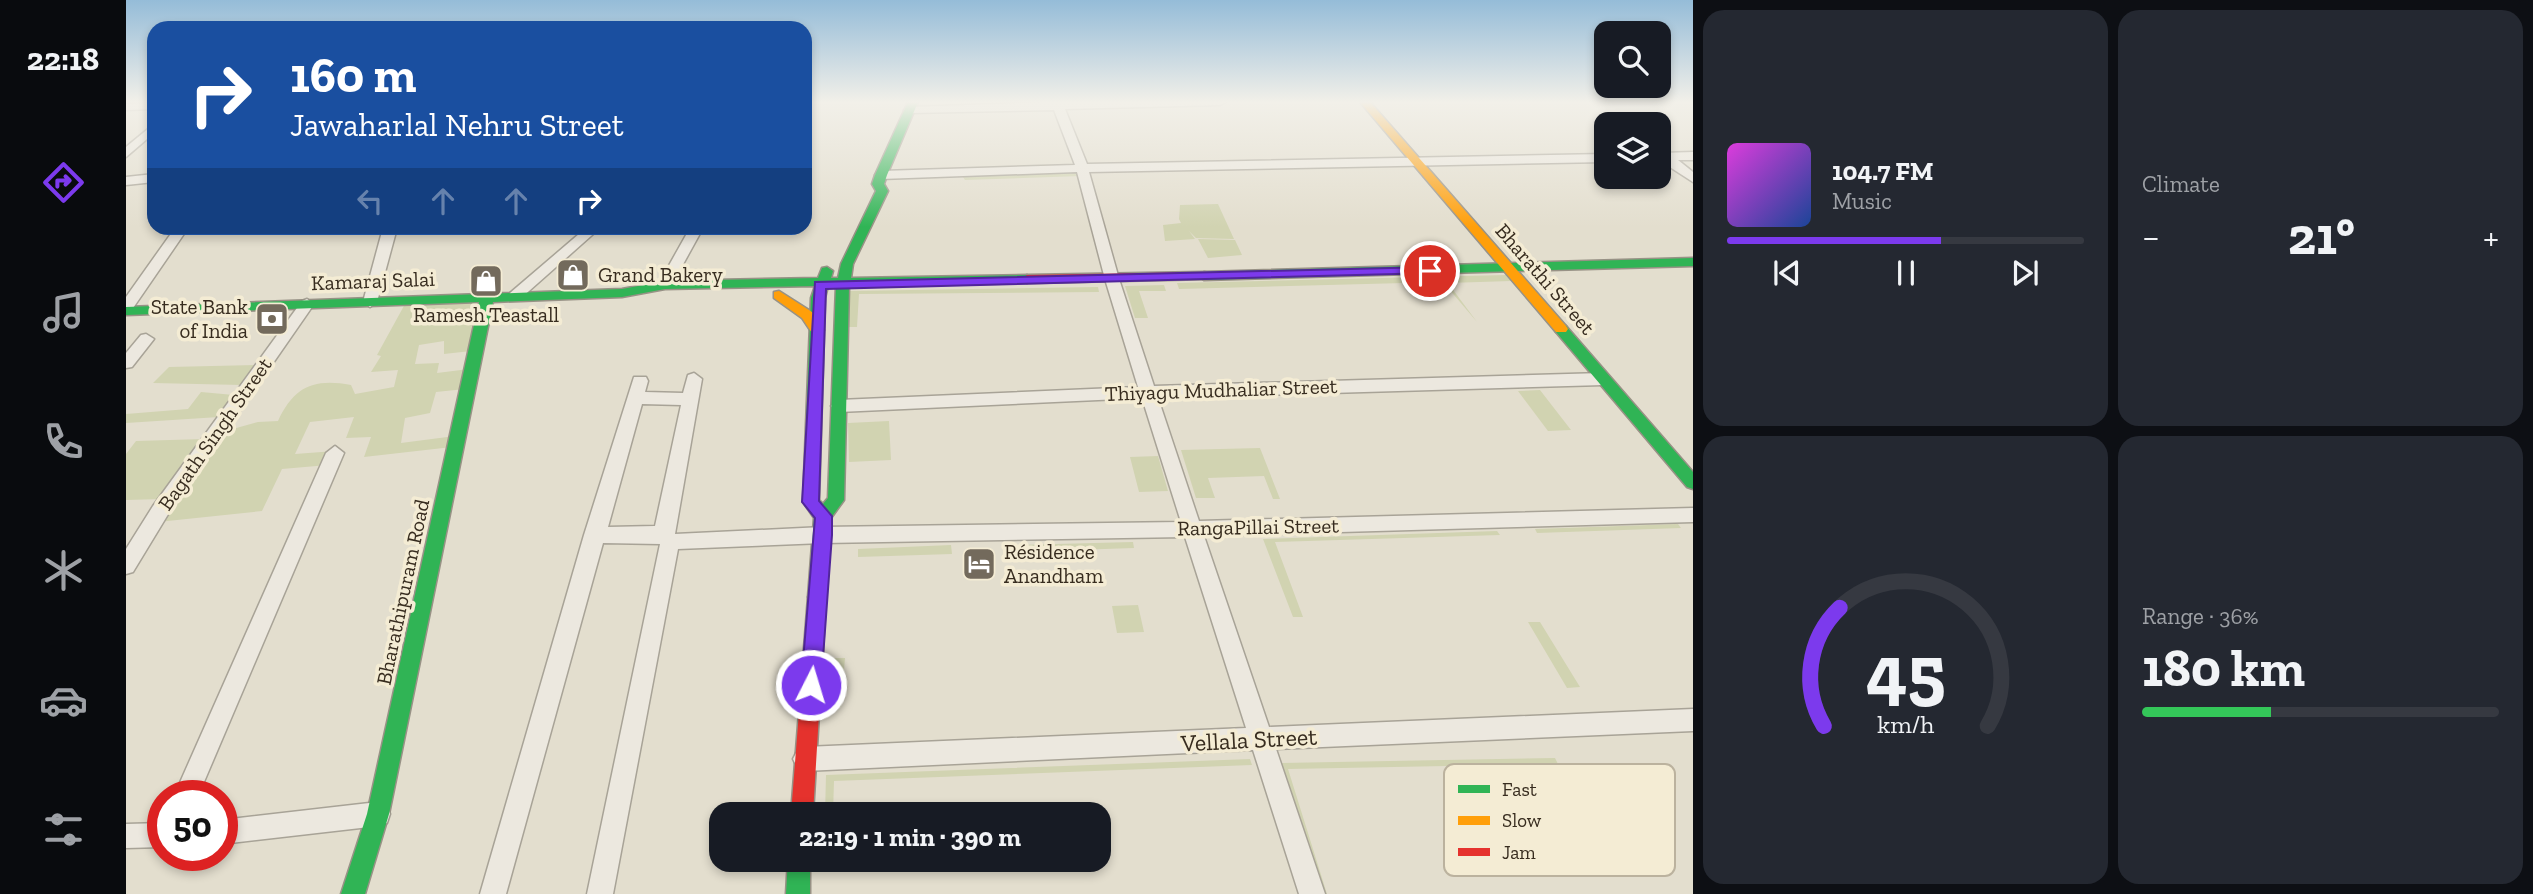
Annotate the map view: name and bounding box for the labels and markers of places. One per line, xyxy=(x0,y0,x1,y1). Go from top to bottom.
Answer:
pin xyxy=(1400,241,1460,301)
shop icon: Grand Bakery xyxy=(554,256,592,294)
shop icon: Ramesh Teastall xyxy=(467,262,505,300)
place label: Grand Bakery xyxy=(598,262,723,287)
place label: State Bank of India xyxy=(151,294,248,343)
bank icon: State Bank of India xyxy=(253,300,291,338)
place label: Ramesh Teastall xyxy=(413,302,560,327)
place label: Résidence Anandham xyxy=(1004,539,1103,588)
hotel icon: Résidence Anandham xyxy=(960,545,998,583)

